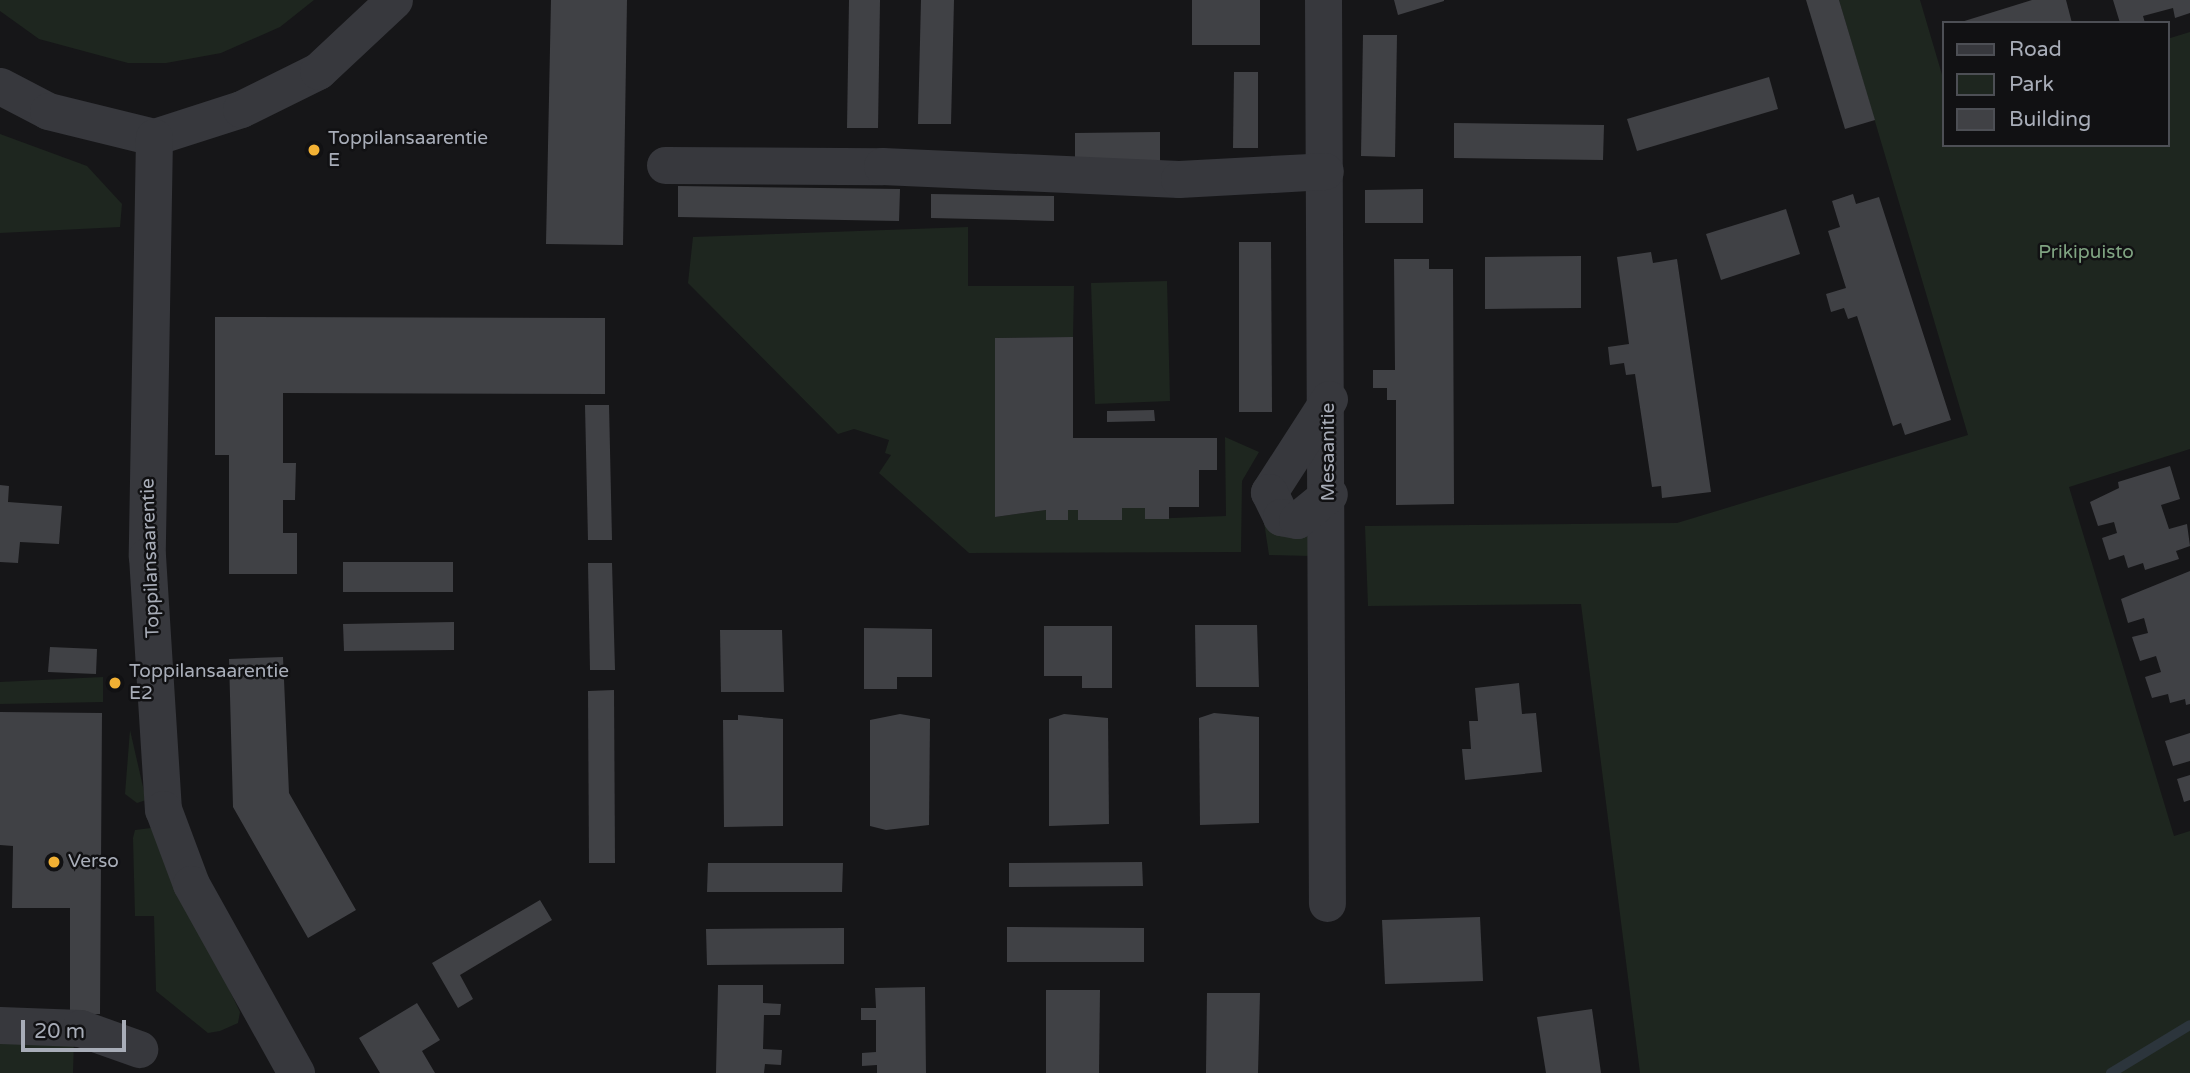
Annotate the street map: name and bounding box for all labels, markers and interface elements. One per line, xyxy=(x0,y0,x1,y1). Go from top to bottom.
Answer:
legend xyxy=(1941,21,2169,147)
text: Road xyxy=(2009,37,2062,62)
text: Park xyxy=(2009,72,2054,97)
text: Building xyxy=(2009,107,2091,132)
place label: Toppilansaarentie E xyxy=(328,128,488,172)
marker: Toppilansaarentie E xyxy=(306,142,322,158)
park label: Prikipuisto xyxy=(2038,242,2134,264)
street label: Mesaanitie xyxy=(1318,403,1340,501)
street label: Toppilansaarentie xyxy=(137,478,165,638)
place label: Toppilansaarentie E2 xyxy=(129,661,289,705)
marker: Toppilansaarentie E2 xyxy=(107,675,123,691)
place label: Verso xyxy=(68,851,119,873)
marker: Verso xyxy=(46,854,62,870)
scale bar xyxy=(24,1006,130,1050)
text: 20 m xyxy=(34,1019,85,1044)

